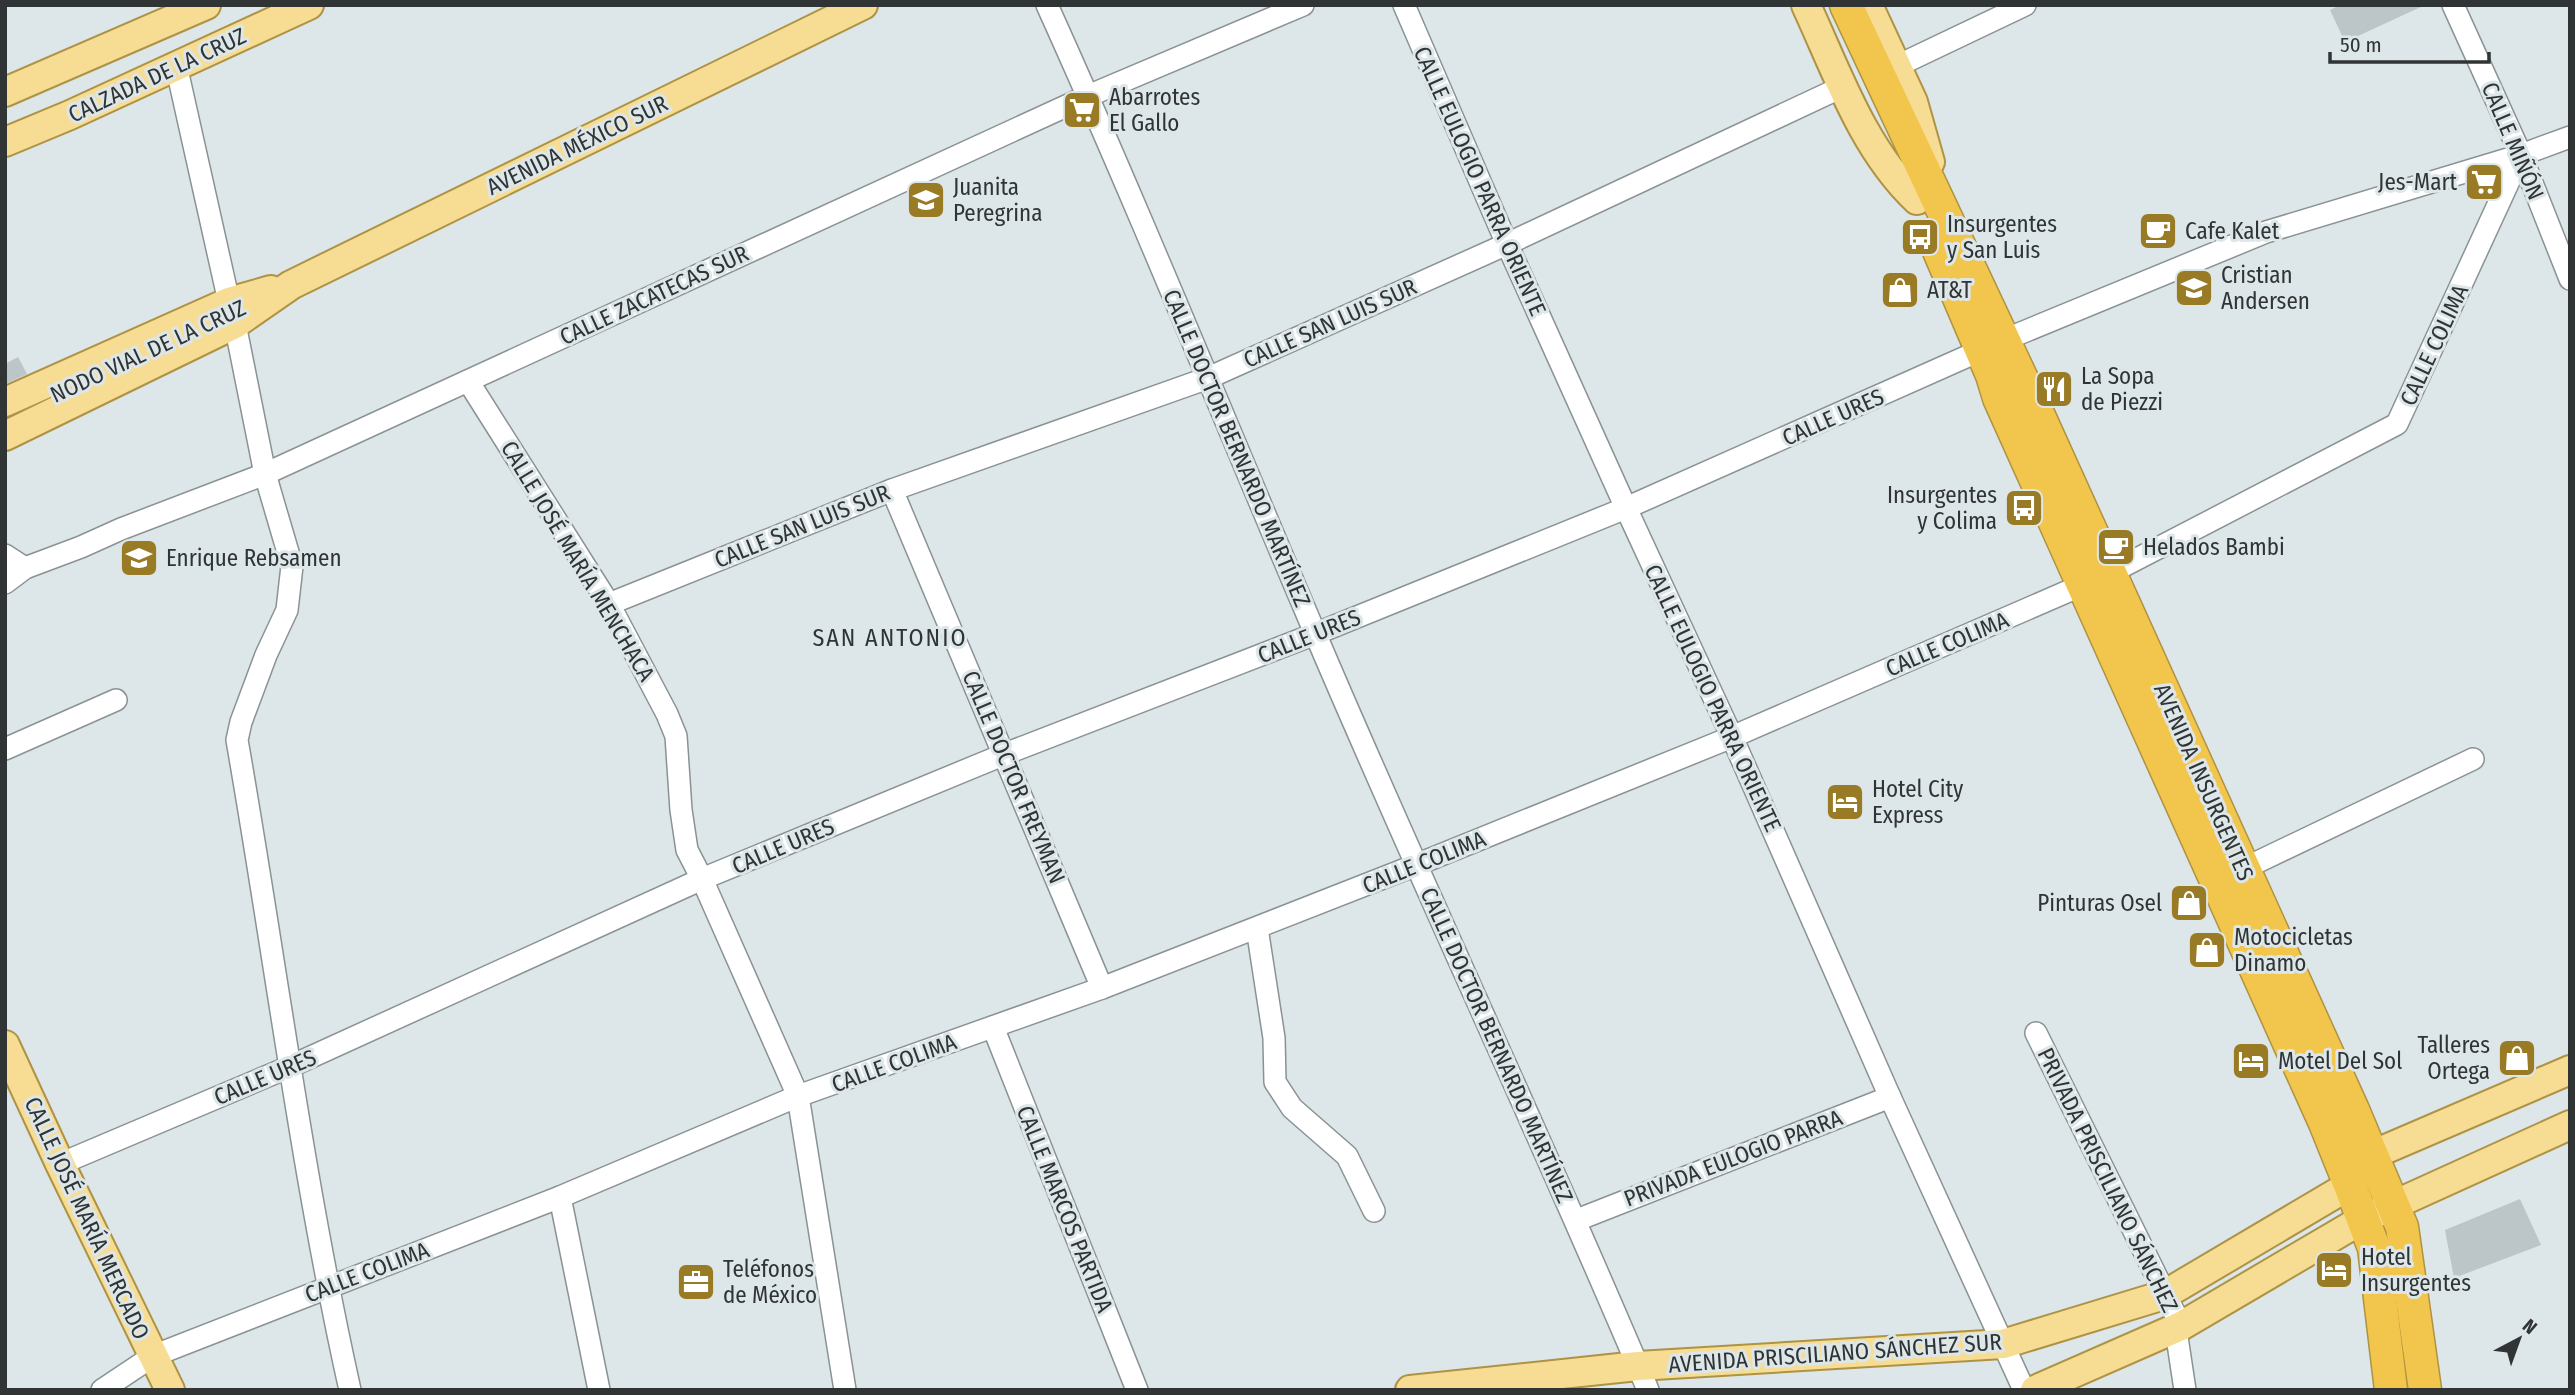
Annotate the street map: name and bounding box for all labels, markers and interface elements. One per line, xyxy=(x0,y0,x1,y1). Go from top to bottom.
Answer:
street label: CALZADA DE LA CRUZ xyxy=(64,21,251,128)
scale bar xyxy=(2330,21,2489,65)
text: 50 m xyxy=(2340,32,2382,58)
street label: CALLE EULOGIO PARRA ORIENTE xyxy=(1408,42,1552,320)
street label: CALLE MIÑÓN xyxy=(2476,78,2550,204)
place label: Abarrotes El Gallo xyxy=(1109,83,1200,137)
street label: AVENIDA MÉXICO SUR xyxy=(482,88,672,201)
supermarket icon: Abarrotes El Gallo xyxy=(1061,89,1103,131)
supermarket icon: Jes-Mart xyxy=(2463,161,2505,203)
place label: Jes-Mart xyxy=(2378,168,2457,196)
place label: Juanita Peregrina xyxy=(953,173,1042,227)
school or university icon: Juanita Peregrina xyxy=(905,179,947,221)
place label: Insurgentes y San Luis xyxy=(1947,210,2057,264)
cafe icon: Cafe Kalet xyxy=(2137,210,2179,252)
bus stop icon: Insurgentes y San Luis xyxy=(1899,216,1941,258)
place label: Cafe Kalet xyxy=(2185,217,2280,245)
street label: CALLE ZACATECAS SUR xyxy=(555,239,753,351)
place label: Cristian Andersen xyxy=(2221,261,2310,315)
school or university icon: Cristian Andersen xyxy=(2173,267,2215,309)
shop icon: AT&T xyxy=(1879,269,1921,311)
street label: CALLE SAN LUIS SUR xyxy=(1239,272,1421,374)
place label: AT&T xyxy=(1927,276,1972,304)
street label: CALLE COLIMA xyxy=(2394,280,2474,410)
street label: CALLE DOCTOR BERNARDO MARTÍNEZ xyxy=(1157,285,1318,611)
street label: NODO VIAL DE LA CRUZ xyxy=(46,293,250,409)
place label: La Sopa de Piezzi xyxy=(2081,362,2163,416)
restaurant icon: La Sopa de Piezzi xyxy=(2033,368,2075,410)
street label: CALLE URES xyxy=(1778,382,1888,452)
street label: CALLE JOSÉ MARÍA MENCHACA xyxy=(495,435,662,686)
street label: CALLE SAN LUIS SUR xyxy=(710,478,894,574)
place label: Insurgentes y Colima xyxy=(1887,481,1997,535)
bus stop icon: Insurgentes y Colima xyxy=(2003,487,2045,529)
cafe icon: Helados Bambi xyxy=(2095,526,2137,568)
place label: Helados Bambi xyxy=(2143,533,2285,561)
school or university icon: Enrique Rebsamen xyxy=(118,537,160,579)
place label: Enrique Rebsamen xyxy=(166,544,342,572)
street label: CALLE EULOGIO PARRA ORIENTE xyxy=(1639,560,1787,836)
street label: CALLE URES xyxy=(1254,603,1364,669)
street label: CALLE COLIMA xyxy=(1881,606,2013,682)
district label: SAN ANTONIO xyxy=(812,624,968,652)
street label: CALLE DOCTOR FREYMAN xyxy=(956,666,1072,888)
street label: AVENIDA INSURGENTES xyxy=(2148,679,2260,885)
place label: Hotel City Express xyxy=(1872,775,1964,829)
hotel icon: Hotel City Express xyxy=(1824,781,1866,823)
street label: CALLE URES xyxy=(728,812,838,880)
street label: CALLE COLIMA xyxy=(1358,825,1490,899)
shop icon: Pinturas Osel xyxy=(2168,882,2210,924)
street label: CALLE DOCTOR BERNARDO MARTÍNEZ xyxy=(1415,883,1580,1207)
place label: Pinturas Osel xyxy=(2037,889,2162,917)
place label: Motocicletas Dinamo xyxy=(2234,923,2353,977)
shop icon: Motocicletas Dinamo xyxy=(2186,929,2228,971)
street label: CALLE COLIMA xyxy=(828,1027,960,1099)
place label: Talleres Ortega xyxy=(2418,1031,2490,1085)
shop icon: Talleres Ortega xyxy=(2496,1037,2538,1079)
hotel icon: Motel Del Sol xyxy=(2230,1040,2272,1082)
street label: CALLE URES xyxy=(210,1043,320,1111)
street label: PRIVADA PRISCILIANO SÁNCHEZ xyxy=(2032,1043,2185,1317)
place label: Motel Del Sol xyxy=(2278,1047,2402,1075)
street label: CALLE JOSÉ MARÍA MERCADO xyxy=(18,1092,156,1344)
street label: CALLE MARCOS PARTIDA xyxy=(1011,1102,1119,1316)
street label: PRIVADA EULOGIO PARRA xyxy=(1620,1103,1846,1213)
street label: CALLE COLIMA xyxy=(301,1236,433,1308)
place label: Hotel Insurgentes xyxy=(2361,1243,2471,1297)
hotel icon: Hotel Insurgentes xyxy=(2313,1249,2355,1291)
place label: Teléfonos de México xyxy=(723,1255,817,1309)
office icon: Teléfonos de México xyxy=(675,1261,717,1303)
north arrow xyxy=(2484,1304,2554,1374)
text: N xyxy=(2518,1314,2542,1339)
street label: AVENIDA PRISCILIANO SÁNCHEZ SUR xyxy=(1667,1326,2003,1379)

